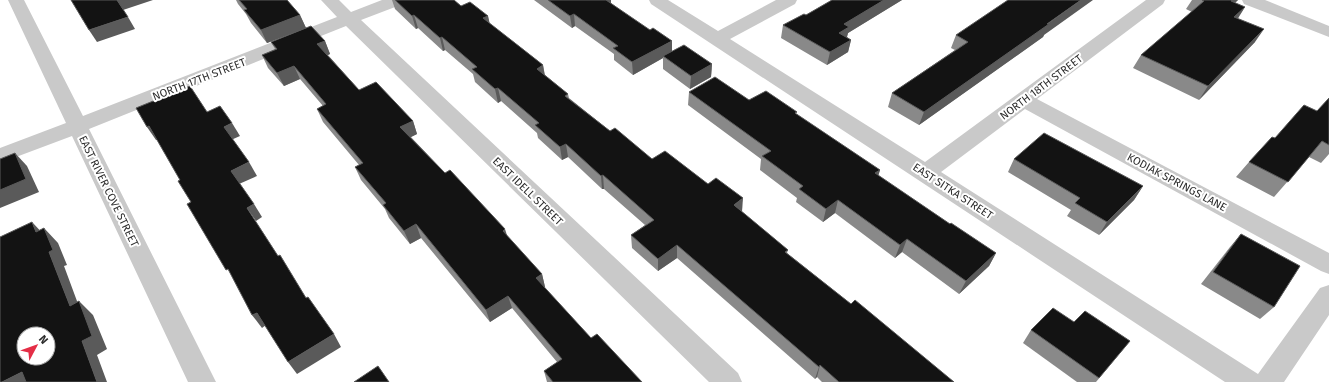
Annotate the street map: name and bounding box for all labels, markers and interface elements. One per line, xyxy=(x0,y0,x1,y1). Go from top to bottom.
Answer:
street label: NORTH 18TH STREET xyxy=(998,52,1085,123)
street label: NORTH 17TH STREET xyxy=(151,56,248,103)
street label: EAST RIVER COVE STREET xyxy=(76,134,141,249)
street label: KODIAK SPRINGS LANE xyxy=(1125,151,1229,214)
street label: EAST IDELL STREET xyxy=(490,155,566,228)
street label: EAST SITKA STREET xyxy=(910,161,995,222)
north arrow xyxy=(16,326,56,366)
text: N xyxy=(36,333,50,347)

